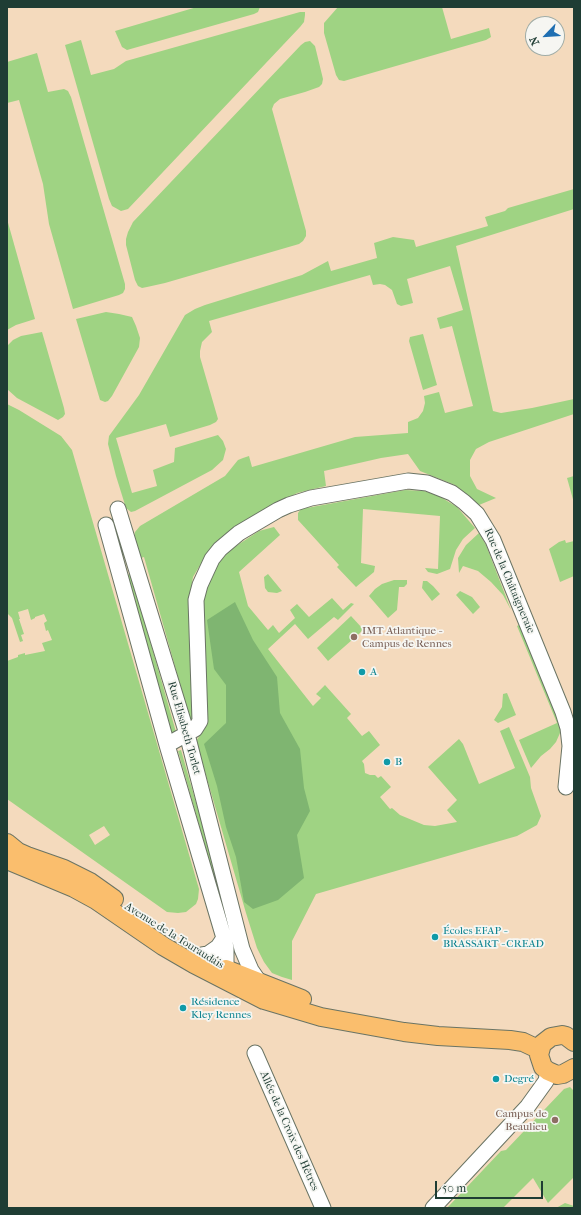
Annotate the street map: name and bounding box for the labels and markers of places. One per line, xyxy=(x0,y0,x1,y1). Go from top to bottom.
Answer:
place label: IMT Atlantique - Campus de Rennes xyxy=(362,624,451,650)
marker: IMT Atlantique - Campus de Rennes xyxy=(349,632,359,642)
place label: A xyxy=(370,665,377,679)
marker: A xyxy=(357,667,367,677)
place label: B xyxy=(395,755,402,769)
marker: B xyxy=(382,757,392,767)
place label: Écoles EFAP - BRASSART - CREAD xyxy=(443,924,544,950)
marker: Écoles EFAP - BRASSART - CREAD xyxy=(430,932,440,942)
place label: Résidence Kley Rennes xyxy=(191,995,251,1021)
marker: Résidence Kley Rennes xyxy=(178,1003,188,1013)
place label: Degré xyxy=(504,1072,534,1086)
marker: Degré xyxy=(491,1074,501,1084)
place label: Campus de Beaulieu xyxy=(495,1107,547,1133)
marker: Campus de Beaulieu xyxy=(550,1115,560,1125)

